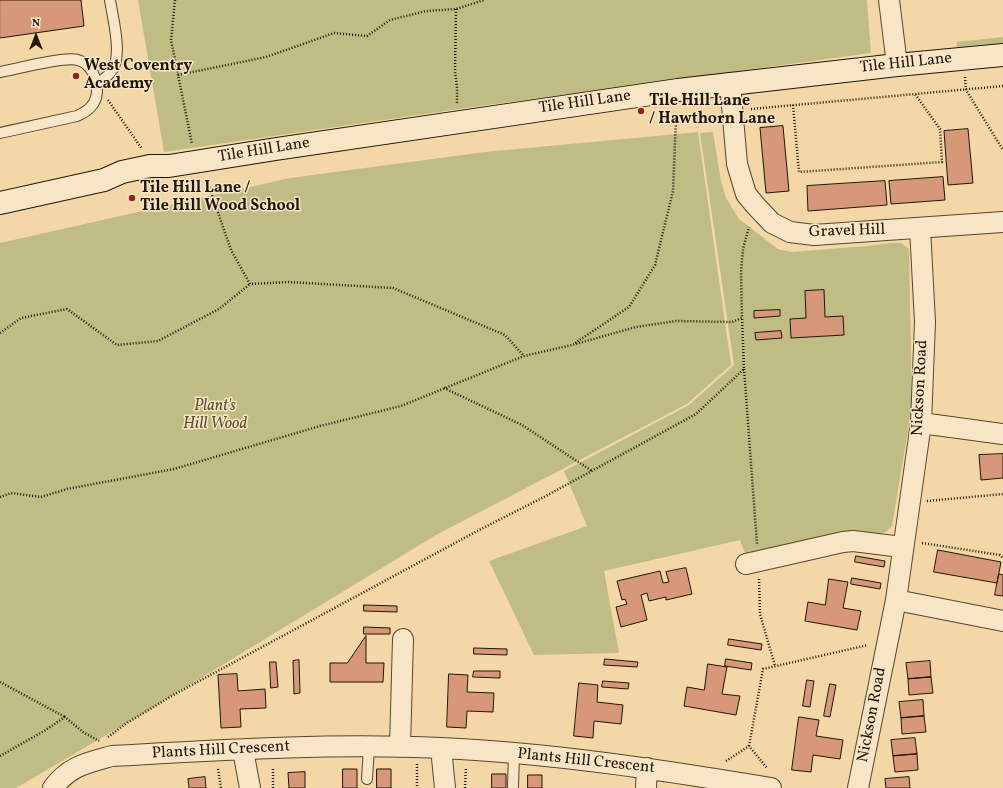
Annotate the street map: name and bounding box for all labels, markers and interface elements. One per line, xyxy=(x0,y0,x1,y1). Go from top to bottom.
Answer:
north arrow xyxy=(16,16,56,56)
text: N xyxy=(32,16,40,31)
street label: Tile Hill Lane xyxy=(859,50,953,78)
place label: West Coventry Academy xyxy=(84,57,192,95)
marker: West Coventry Academy xyxy=(71,71,81,81)
street label: Tile Hill Lane xyxy=(538,87,632,119)
place label: Tile Hill Lane / Hawthorn Lane xyxy=(649,92,775,130)
marker: Tile Hill Lane / Hawthorn Lane xyxy=(636,106,646,116)
street label: Tile Hill Lane xyxy=(217,134,311,168)
place label: Tile Hill Lane / Tile Hill Wood School xyxy=(140,179,300,217)
marker: Tile Hill Lane / Tile Hill Wood School xyxy=(127,193,137,203)
street label: Gravel Hill xyxy=(809,221,885,243)
street label: Nickson Road xyxy=(909,339,933,437)
park label: Plant's Hill Wood xyxy=(183,397,247,435)
street label: Nickson Road xyxy=(854,666,892,764)
street label: Plants Hill Crescent xyxy=(151,738,291,764)
street label: Plants Hill Crescent xyxy=(516,745,656,779)

